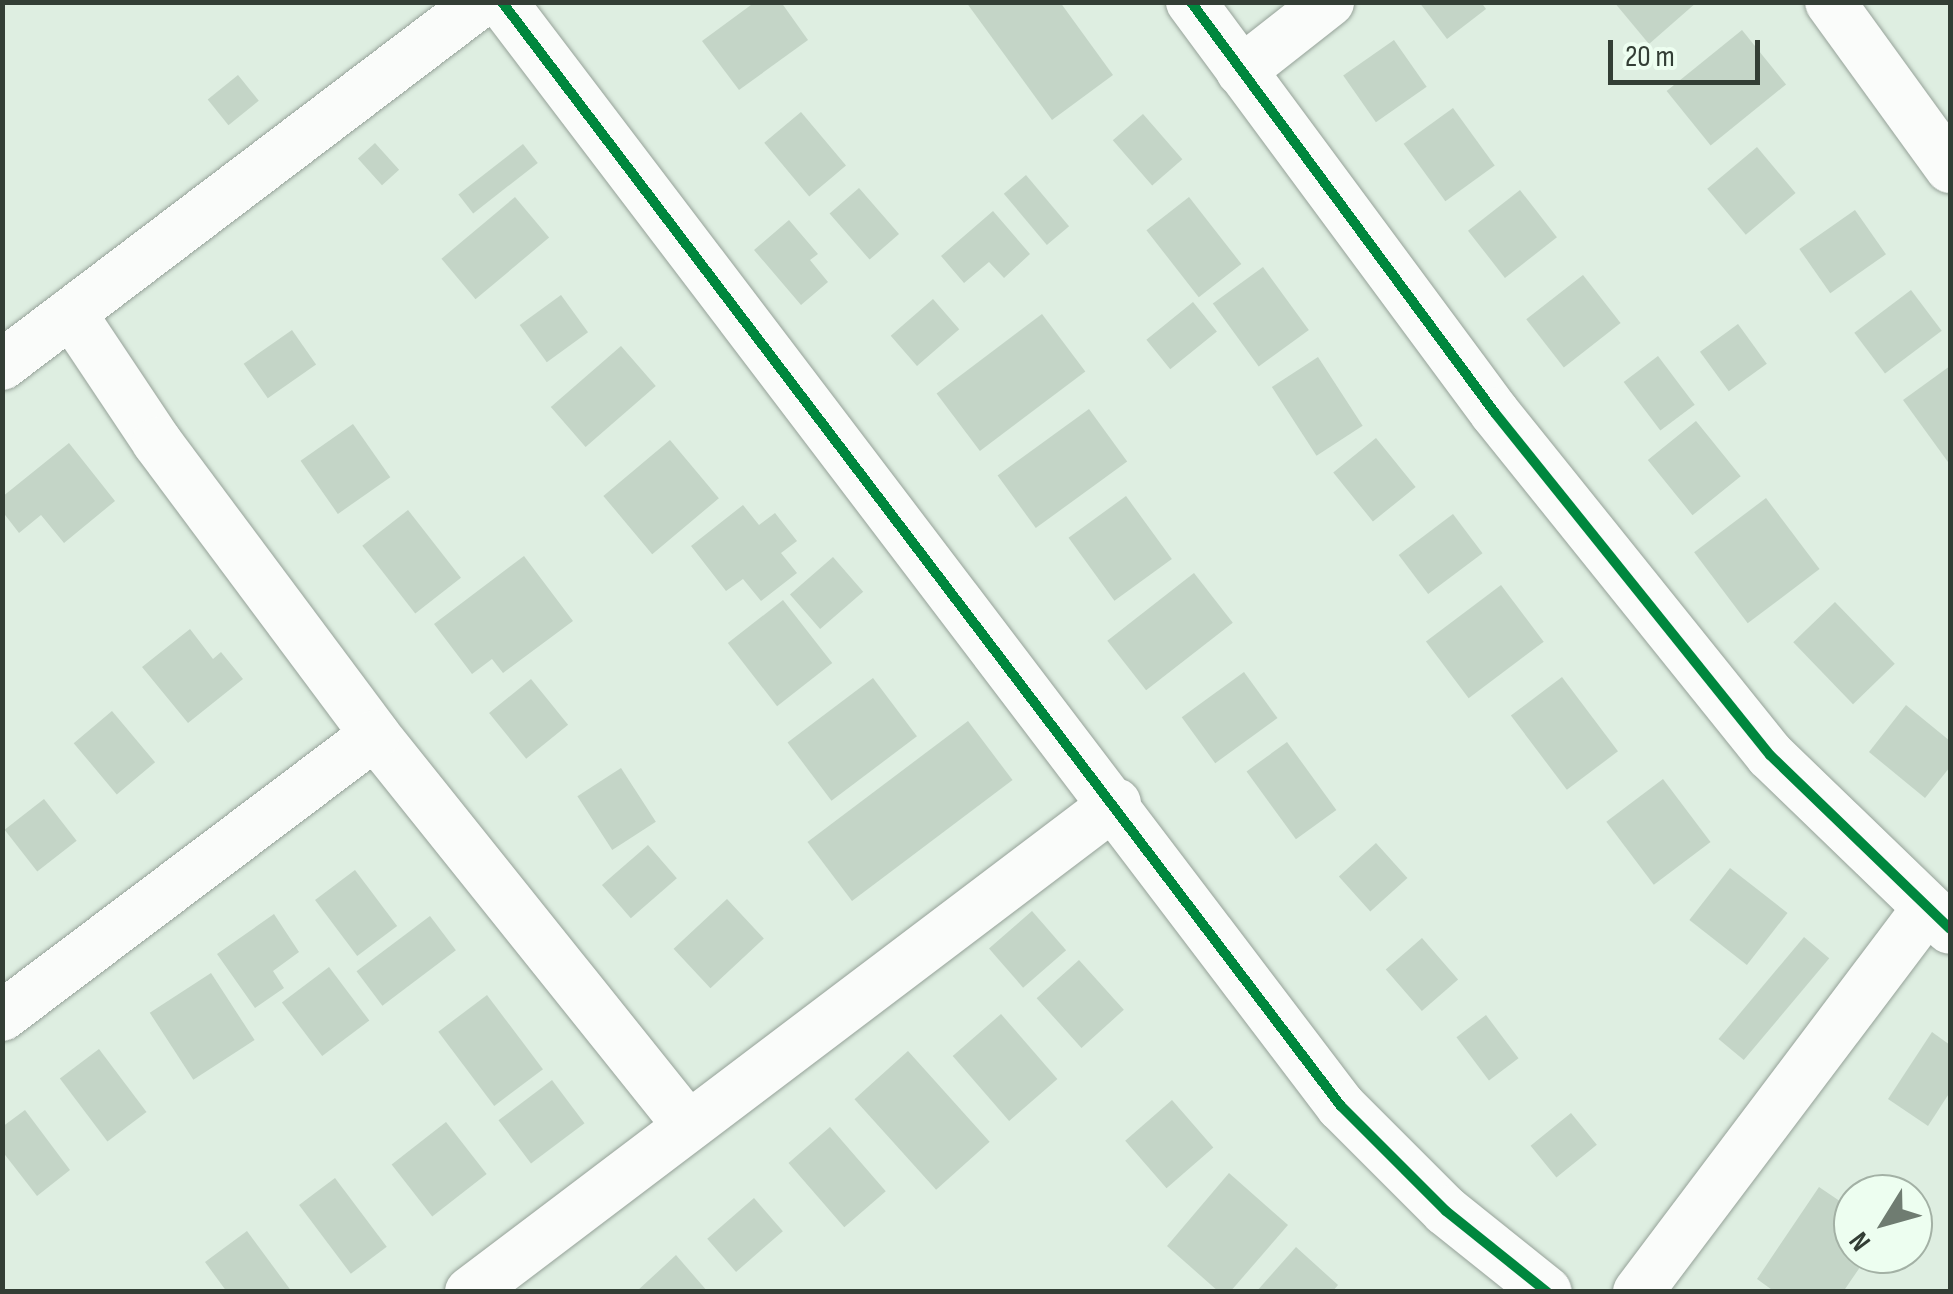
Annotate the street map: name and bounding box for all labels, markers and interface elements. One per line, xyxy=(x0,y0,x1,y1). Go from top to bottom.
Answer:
scale bar xyxy=(1613,20,1766,82)
text: 20 m xyxy=(1625,39,1675,75)
north arrow xyxy=(1833,1174,1933,1274)
text: N xyxy=(1843,1225,1878,1257)

